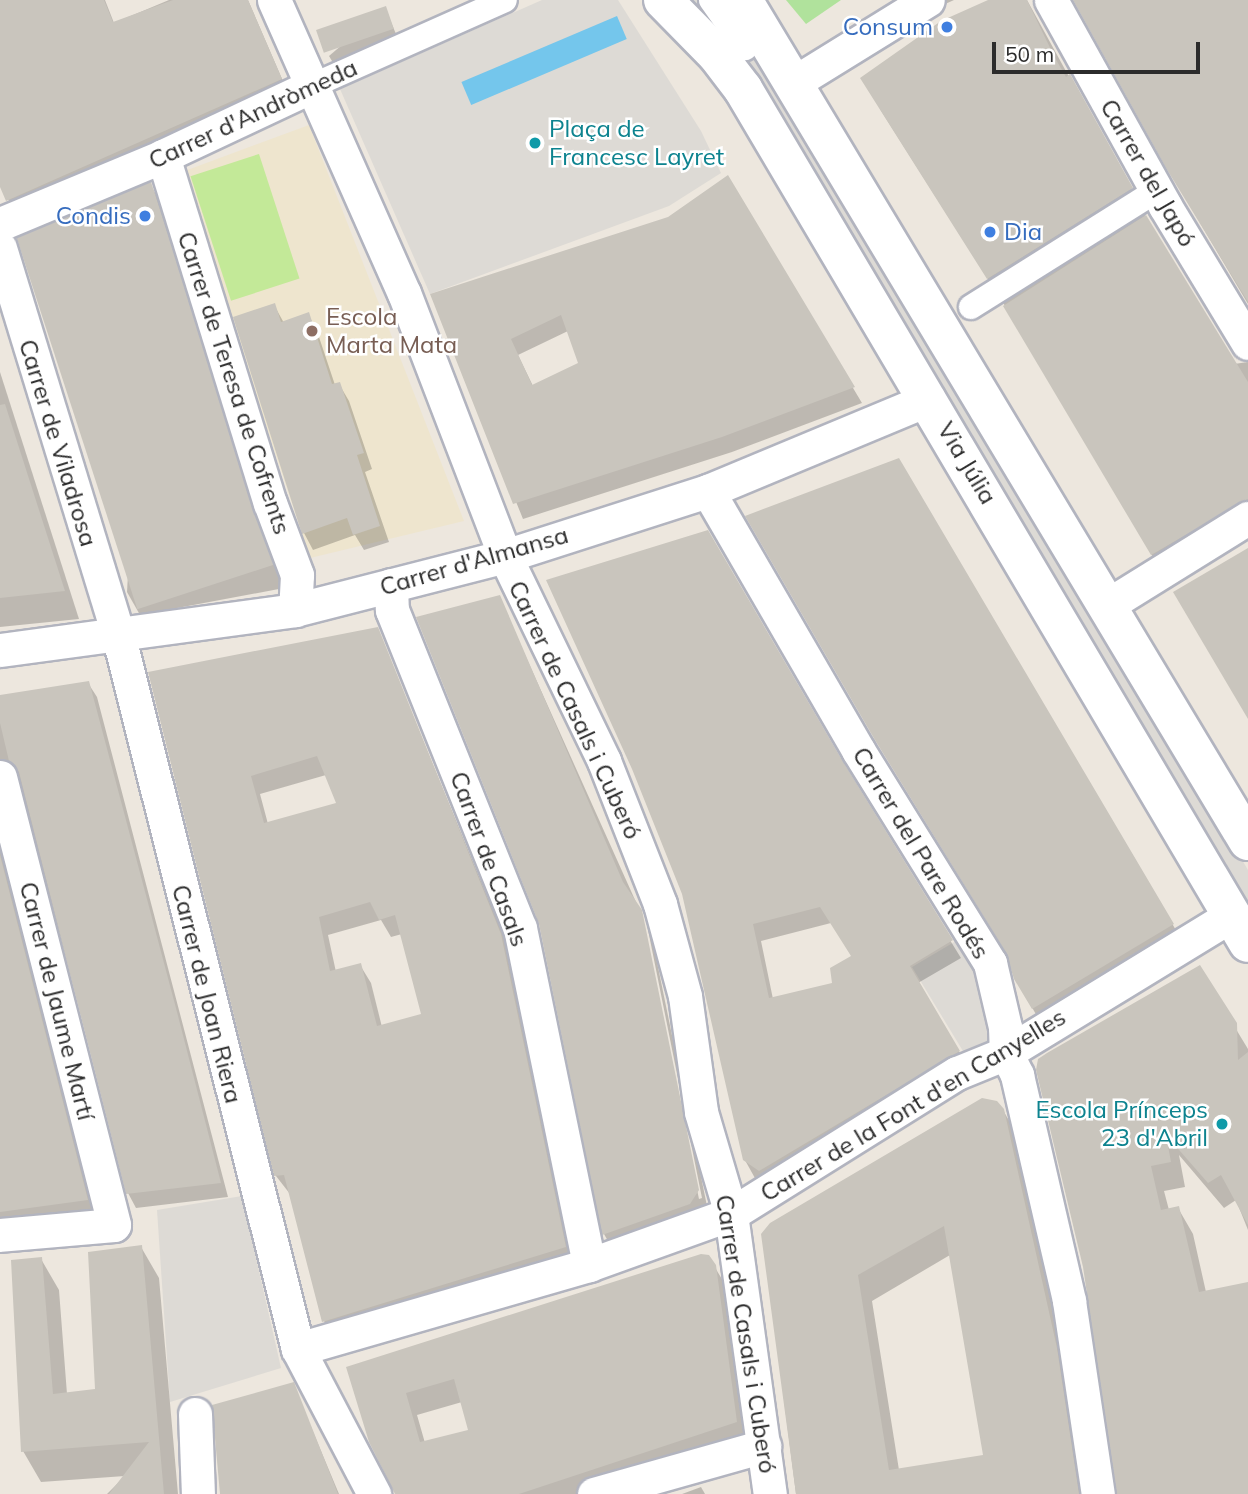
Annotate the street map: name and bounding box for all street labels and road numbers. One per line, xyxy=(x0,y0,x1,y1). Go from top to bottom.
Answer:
street label: Carrer d'Andròmeda xyxy=(144,53,362,175)
street label: Carrer del Japó xyxy=(1094,94,1202,252)
street label: Carrer de Teresa de Cofrents xyxy=(171,228,297,538)
street label: Carrer de Viladrosa xyxy=(13,336,103,550)
street label: Via Júlia xyxy=(931,417,1003,509)
street label: Carrer d'Almansa xyxy=(376,520,572,602)
street label: Carrer de Casals i Cuberó xyxy=(502,576,648,844)
street label: Carrer del Pare Rodés xyxy=(846,742,996,964)
street label: Carrer de Casals xyxy=(444,768,534,950)
street label: Carrer de Jaume Martí xyxy=(13,879,101,1123)
street label: Carrer de Joan Riera xyxy=(166,882,248,1106)
street label: Carrer de la Font d'en Canyelles xyxy=(755,1002,1071,1208)
street label: Carrer de Casals i Cuberó xyxy=(710,1193,782,1475)

